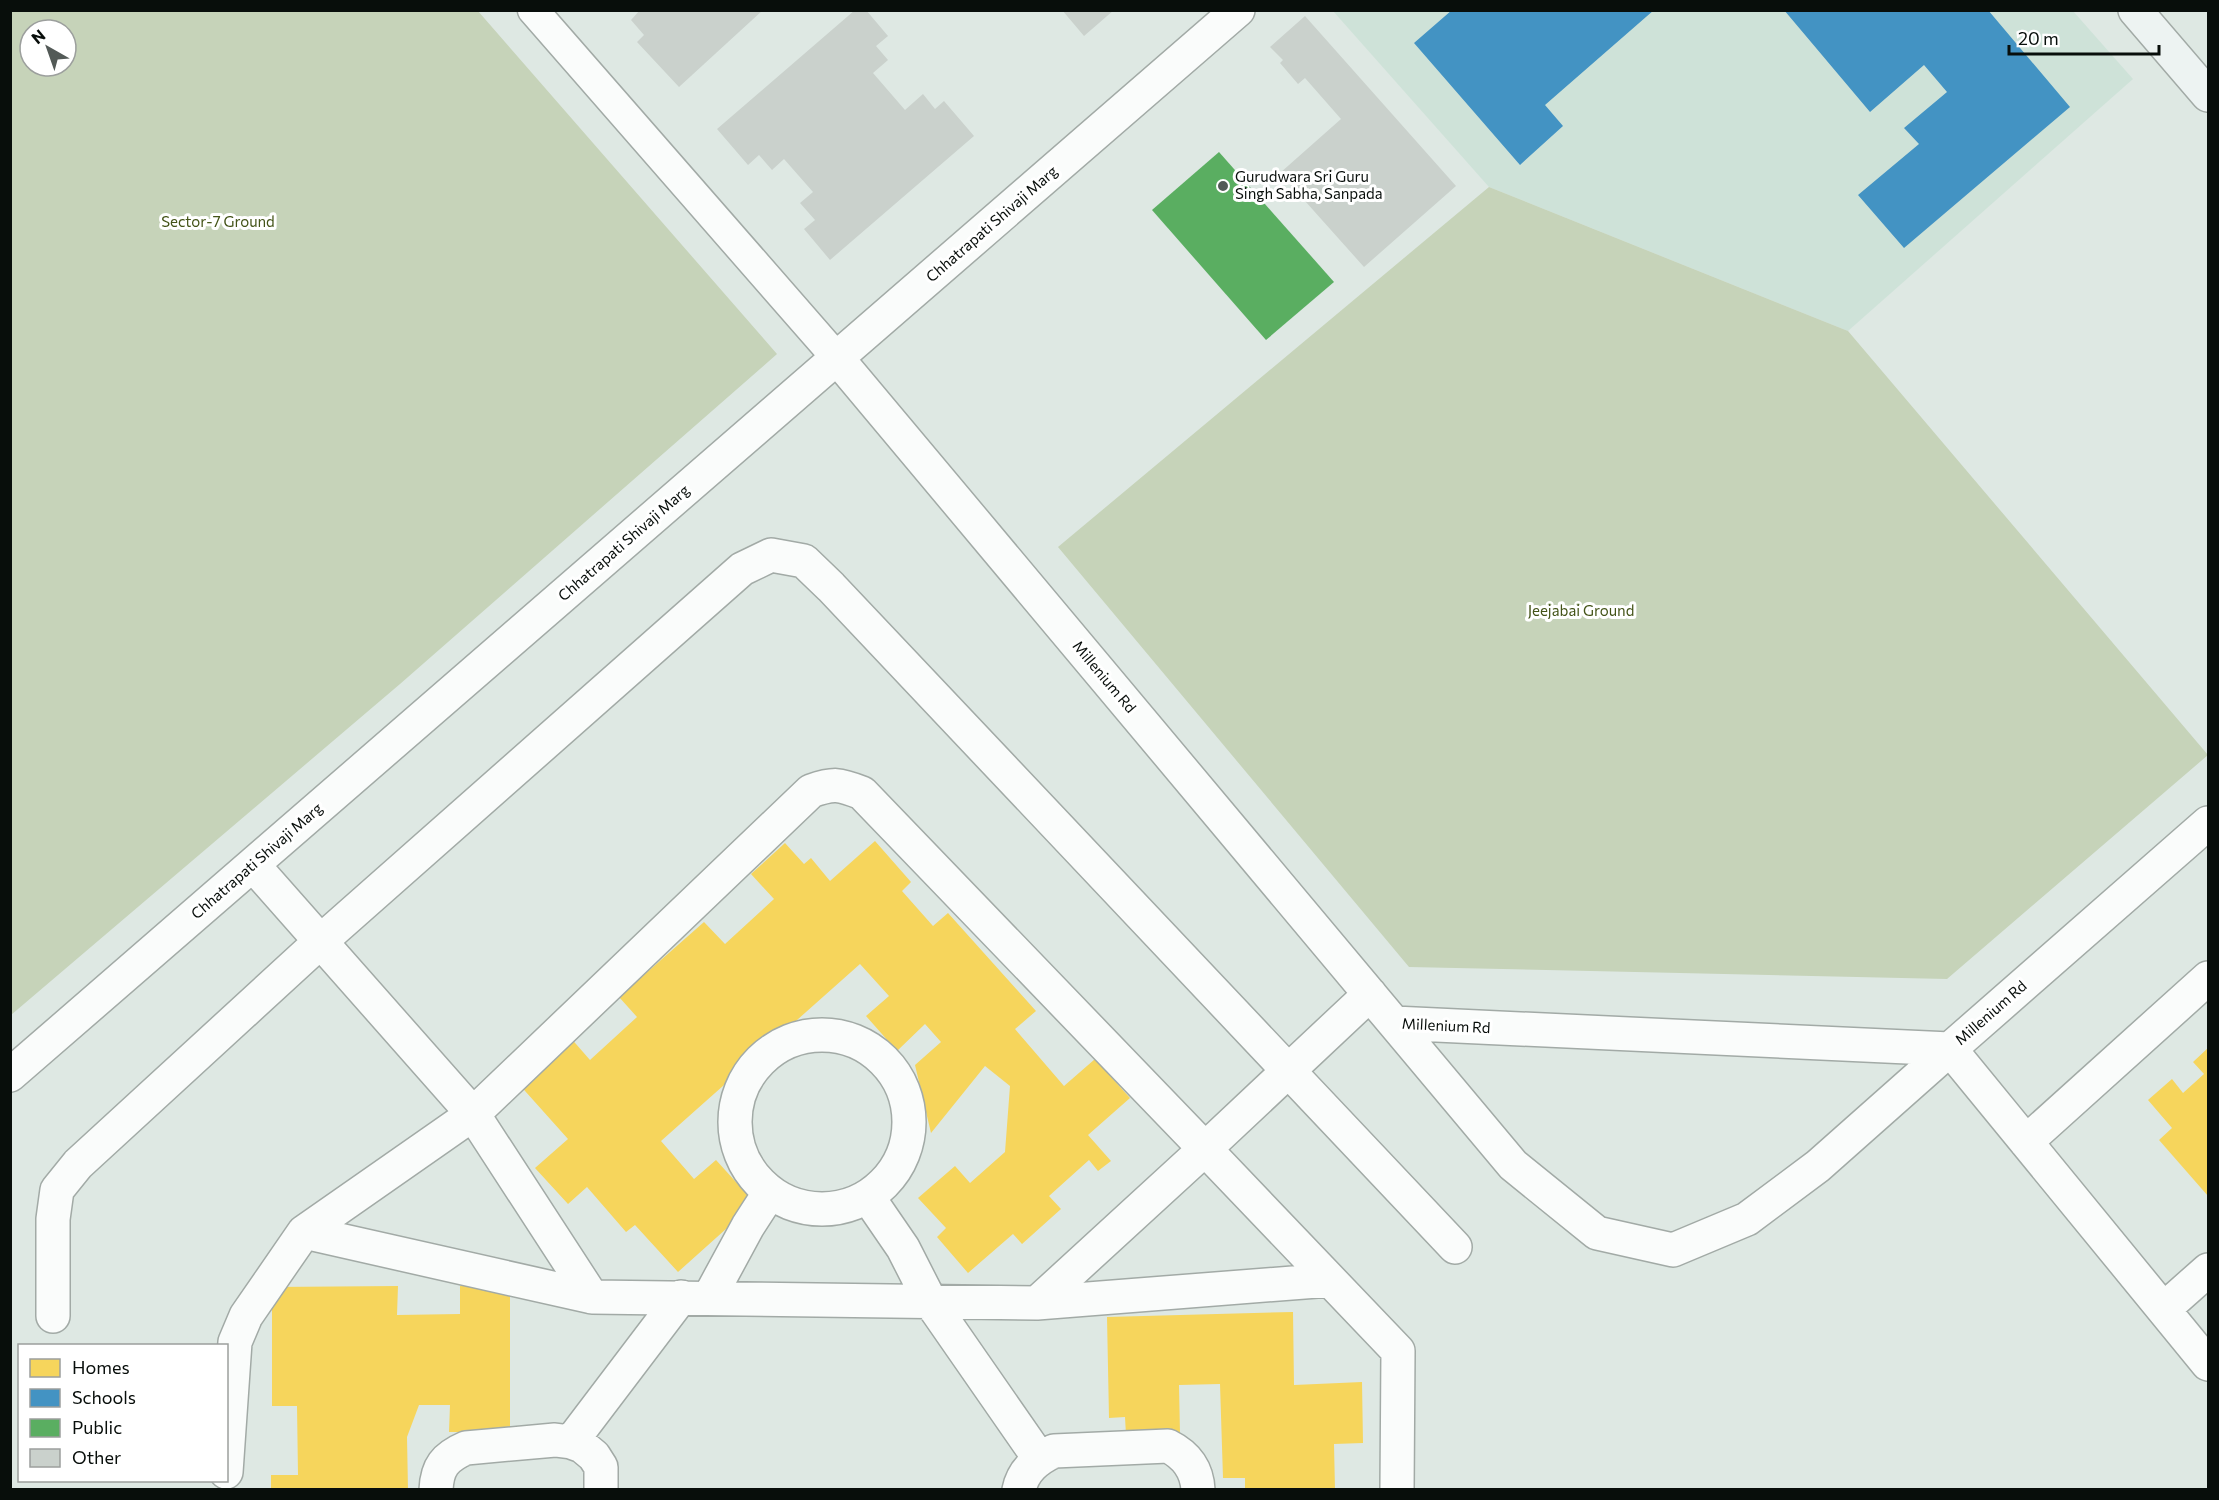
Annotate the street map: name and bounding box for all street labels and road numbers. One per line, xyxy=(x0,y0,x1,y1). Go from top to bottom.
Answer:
street label: Chhatrapati Shivaji Marg xyxy=(922,161,1061,285)
street label: Chhatrapati Shivaji Marg xyxy=(554,480,693,604)
street label: Millenium Rd xyxy=(1069,637,1140,716)
street label: Chhatrapati Shivaji Marg xyxy=(187,798,326,922)
street label: Millenium Rd xyxy=(1951,976,2030,1048)
street label: Millenium Rd xyxy=(1401,1014,1491,1036)

